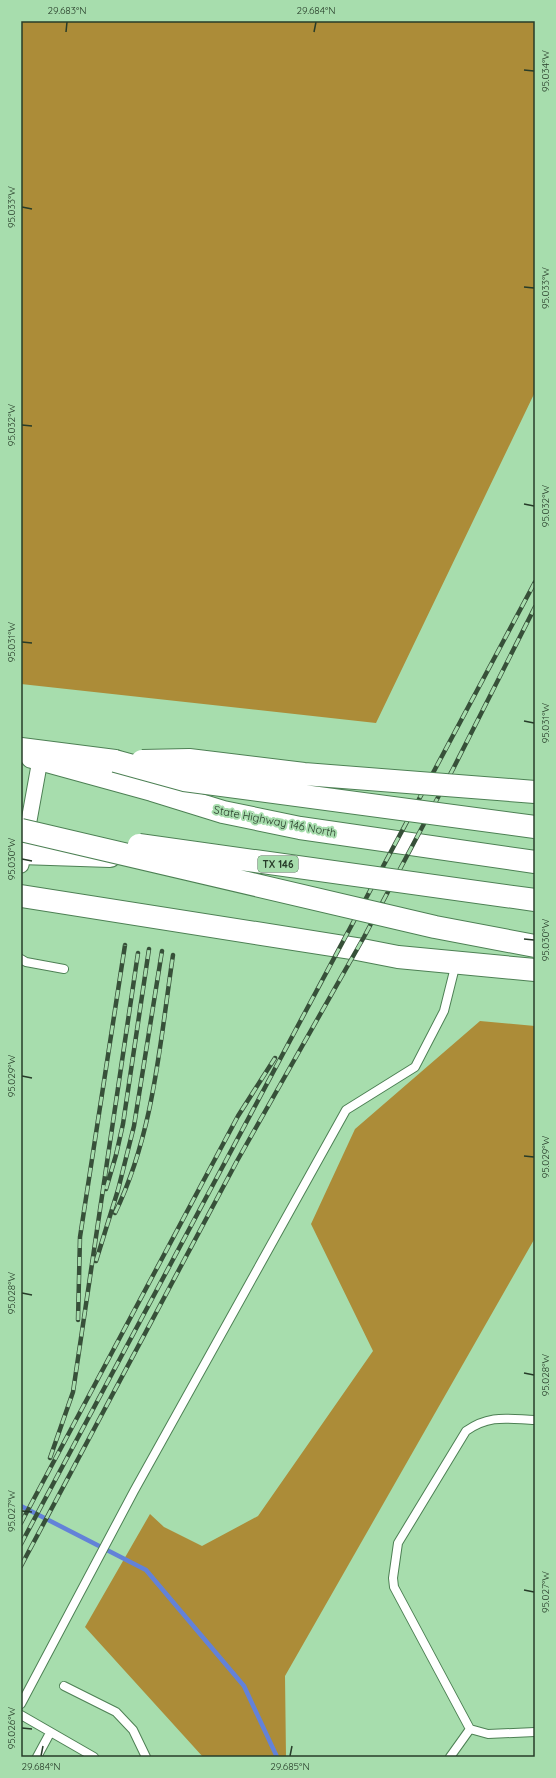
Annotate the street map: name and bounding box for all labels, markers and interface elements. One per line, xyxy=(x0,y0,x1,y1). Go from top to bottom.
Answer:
text: 29.683°N xyxy=(47,4,87,17)
text: 29.684°N xyxy=(296,4,336,17)
text: 95.034°W xyxy=(539,50,552,92)
text: 95.033°W xyxy=(5,186,18,228)
text: 95.033°W xyxy=(539,267,552,309)
text: 95.032°W xyxy=(5,404,18,446)
text: 95.032°W xyxy=(539,485,552,527)
text: 95.031°W xyxy=(5,621,18,662)
text: 95.031°W xyxy=(539,702,552,743)
street label: State Highway 146 North xyxy=(213,802,337,840)
text: 95.030°W xyxy=(5,837,18,880)
road number: TX 146 xyxy=(258,856,298,872)
text: 95.030°W xyxy=(539,918,552,961)
text: 95.029°W xyxy=(5,1054,18,1097)
text: 95.029°W xyxy=(539,1135,552,1178)
text: 95.028°W xyxy=(5,1271,18,1314)
text: 95.028°W xyxy=(539,1353,552,1396)
text: 95.027°W xyxy=(5,1490,18,1532)
text: 95.027°W xyxy=(539,1571,552,1613)
text: 95.026°W xyxy=(5,1706,18,1749)
text: 29.684°N xyxy=(21,1760,61,1773)
text: 29.685°N xyxy=(270,1760,310,1773)

